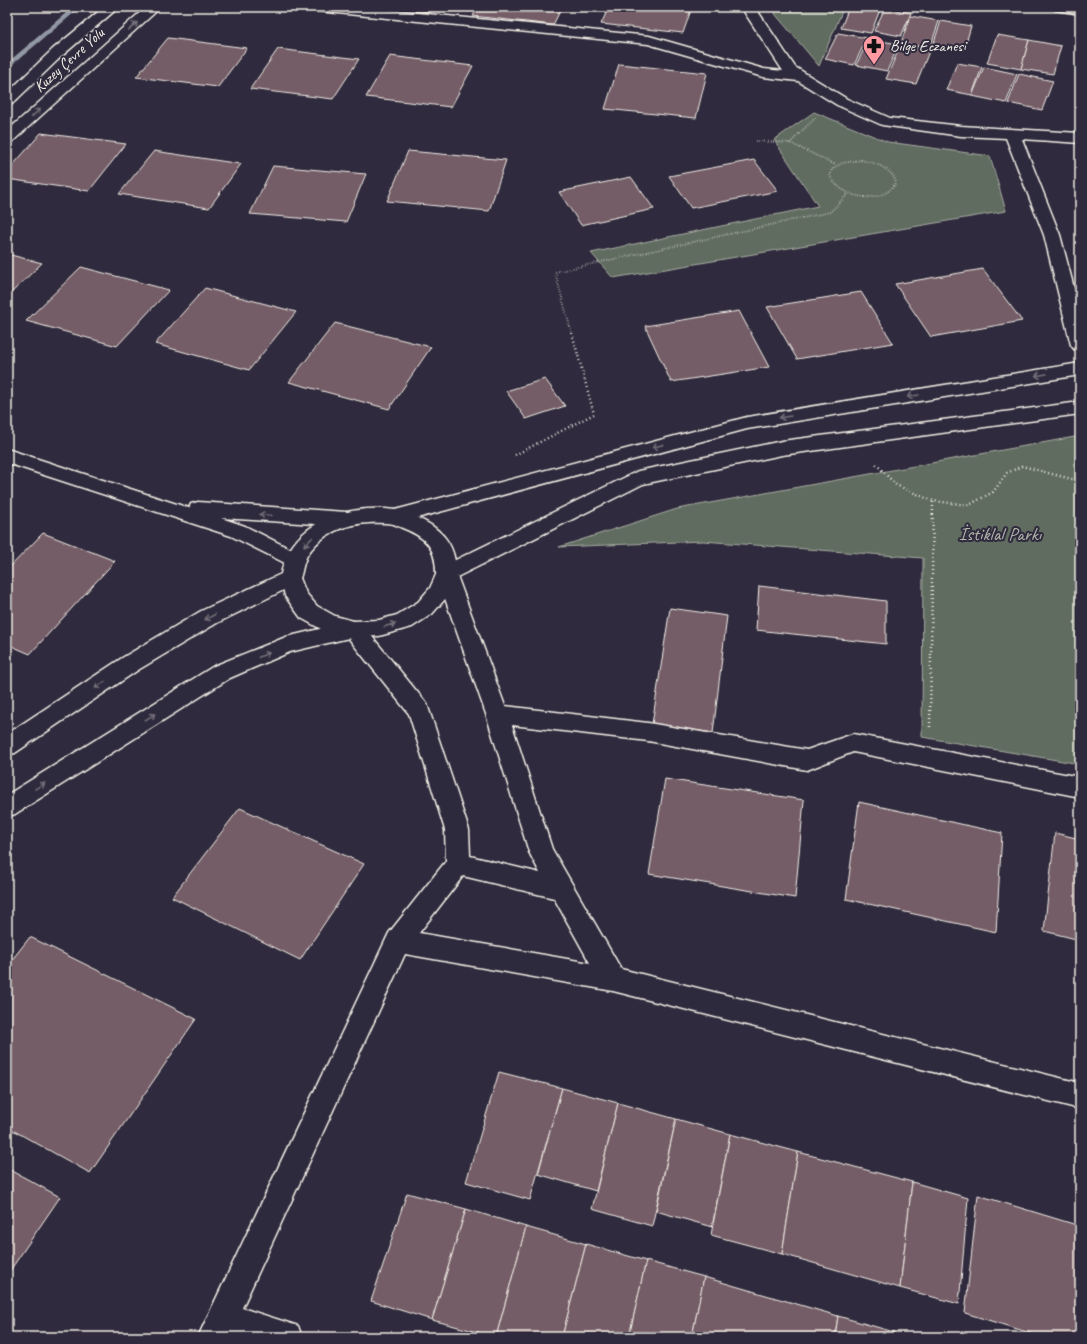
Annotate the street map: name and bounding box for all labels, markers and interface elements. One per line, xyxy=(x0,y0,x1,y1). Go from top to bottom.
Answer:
one-way arrow xyxy=(128,22,138,31)
street label: Kuzey Çevre Yolu xyxy=(30,23,109,97)
pharmacy icon: Bilge Eczanesi xyxy=(861,33,887,66)
place label: Bilge Eczanesi xyxy=(890,36,968,56)
one-way arrow xyxy=(31,108,41,117)
one-way arrow xyxy=(1035,371,1048,379)
one-way arrow xyxy=(907,392,920,400)
one-way arrow xyxy=(779,413,792,421)
one-way arrow xyxy=(652,443,665,451)
one-way arrow xyxy=(259,511,272,519)
park label: İstiklal Parkı xyxy=(959,522,1043,546)
one-way arrow xyxy=(303,537,313,547)
one-way arrow xyxy=(205,613,217,621)
one-way arrow xyxy=(383,621,396,628)
one-way arrow xyxy=(257,650,269,658)
one-way arrow xyxy=(95,681,106,689)
one-way arrow xyxy=(144,713,156,721)
one-way arrow xyxy=(34,782,46,790)

